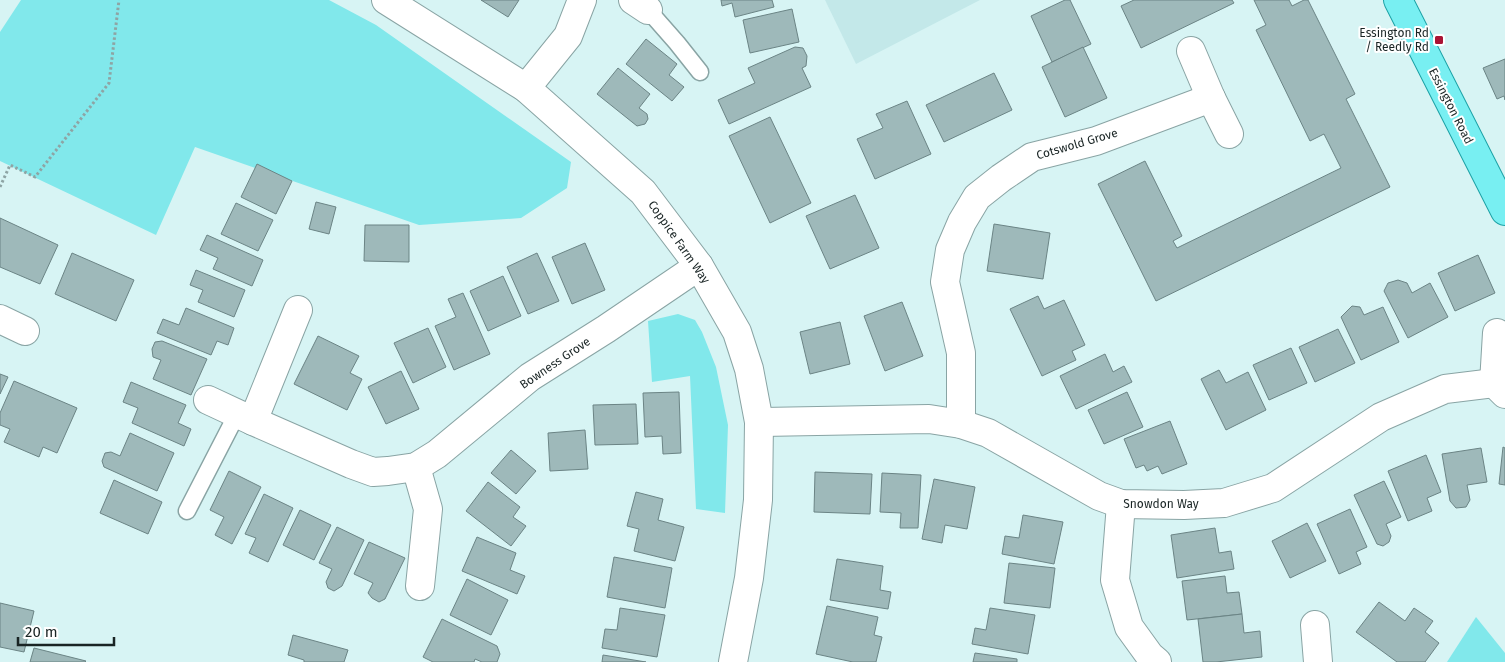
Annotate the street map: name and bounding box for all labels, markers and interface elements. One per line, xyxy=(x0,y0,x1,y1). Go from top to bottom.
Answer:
place label: Essington Rd / Reedly Rd xyxy=(1359,26,1429,54)
marker: Essington Rd / Reedly Rd xyxy=(1433,34,1445,46)
street label: Essington Road xyxy=(1426,66,1476,146)
street label: Cotswold Grove xyxy=(1035,126,1119,162)
street label: Coppice Farm Way xyxy=(645,198,713,286)
street label: Bowness Grove xyxy=(517,334,593,392)
street label: Snowdon Way xyxy=(1123,497,1199,511)
scale bar xyxy=(18,614,114,646)
text: 20 m xyxy=(25,623,58,641)

